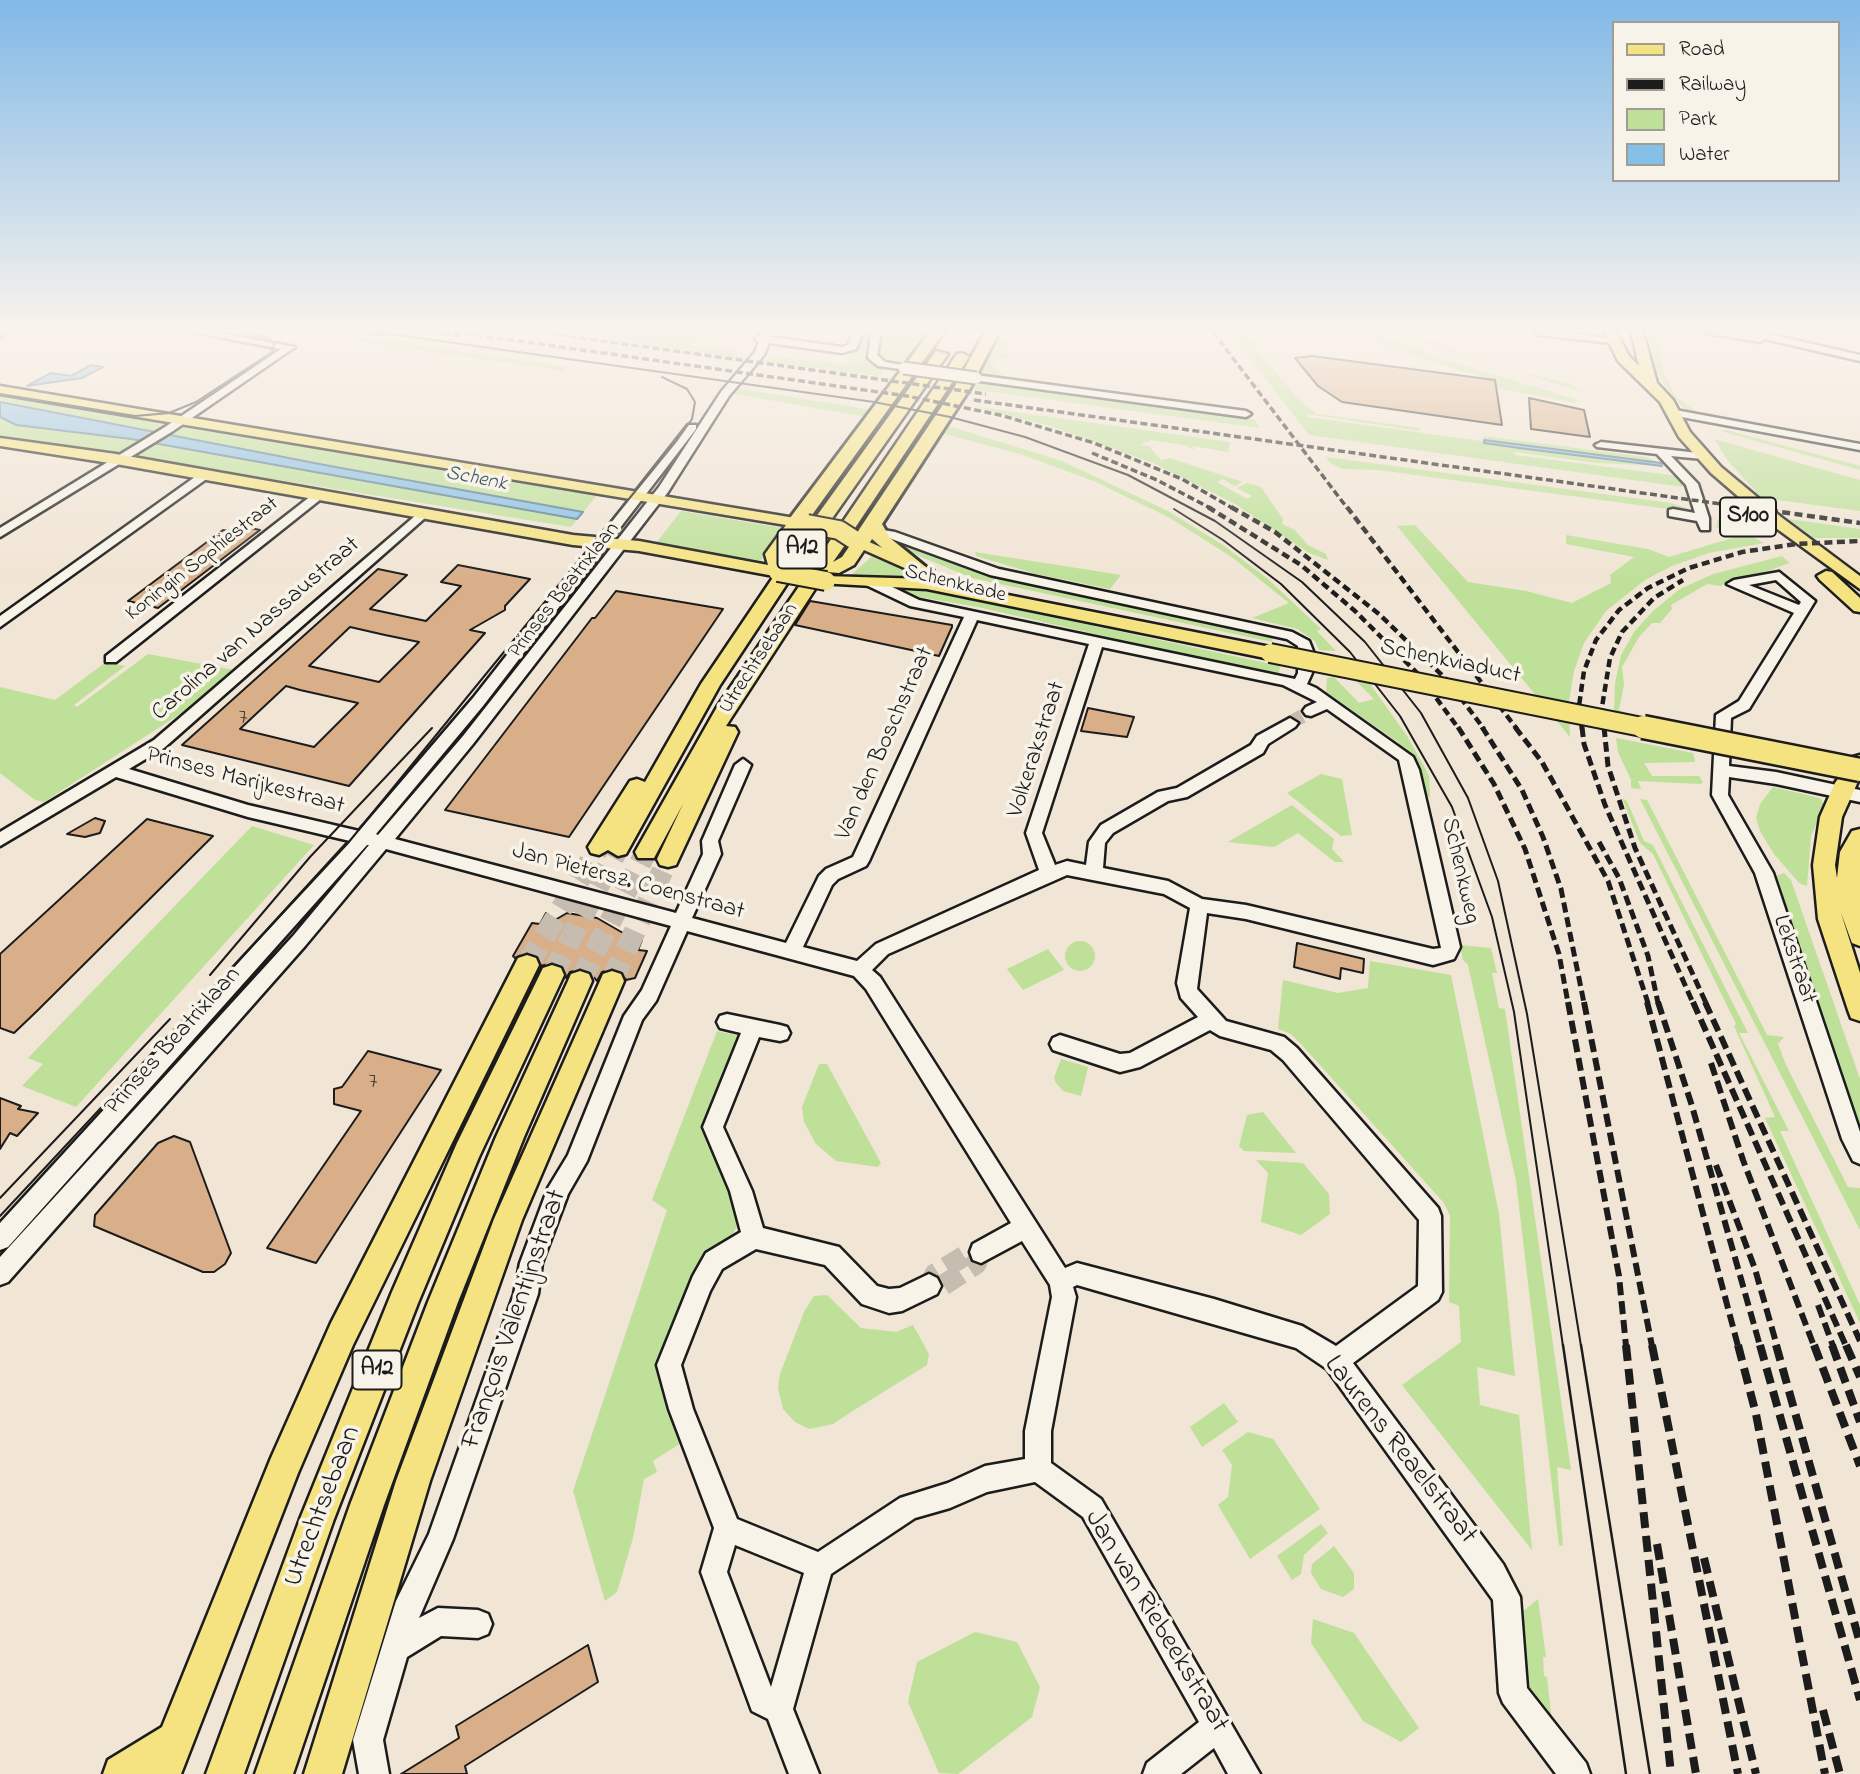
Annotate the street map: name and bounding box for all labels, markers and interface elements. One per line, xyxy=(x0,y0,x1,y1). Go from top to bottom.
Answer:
legend xyxy=(1612,21,1839,182)
text: Road xyxy=(1679,35,1725,65)
text: Railway xyxy=(1679,70,1746,100)
text: Park xyxy=(1679,105,1717,135)
text: Water xyxy=(1679,140,1730,170)
water label: Schenk xyxy=(443,462,509,498)
street label: Koningin Sophiestraat xyxy=(122,493,284,627)
road number: S100 xyxy=(1720,498,1776,537)
street label: Prinses Beatrixlaan xyxy=(504,518,626,664)
road number: A12 xyxy=(778,530,826,568)
street label: Carolina van Nassaustraat xyxy=(147,532,367,728)
street label: Schenkkade xyxy=(902,560,1008,610)
street label: Utrechtsebaan xyxy=(715,599,805,719)
street label: Schenkviaduct xyxy=(1377,634,1523,692)
street label: Van den Boschstraat xyxy=(830,643,942,845)
street label: Volkerakstraat xyxy=(1003,679,1073,821)
house number: 7 xyxy=(239,707,247,733)
street label: Prinses Marijkestraat xyxy=(143,742,347,822)
street label: Schenkweg xyxy=(1433,815,1485,927)
street label: Jan Pietersz. Coenstraat xyxy=(509,838,747,928)
street label: Lekstraat xyxy=(1764,912,1822,1008)
street label: Prinses Beatrixlaan xyxy=(100,962,248,1122)
house number: 7 xyxy=(369,1071,377,1097)
street label: François Valentijnstraat xyxy=(456,1186,576,1454)
road number: A12 xyxy=(352,1350,402,1390)
street label: Laurens Reaelstraat xyxy=(1315,1350,1483,1552)
street label: Utrechtsebaan xyxy=(278,1422,370,1592)
street label: Jan van Riebeekstraat xyxy=(1075,1505,1235,1739)

